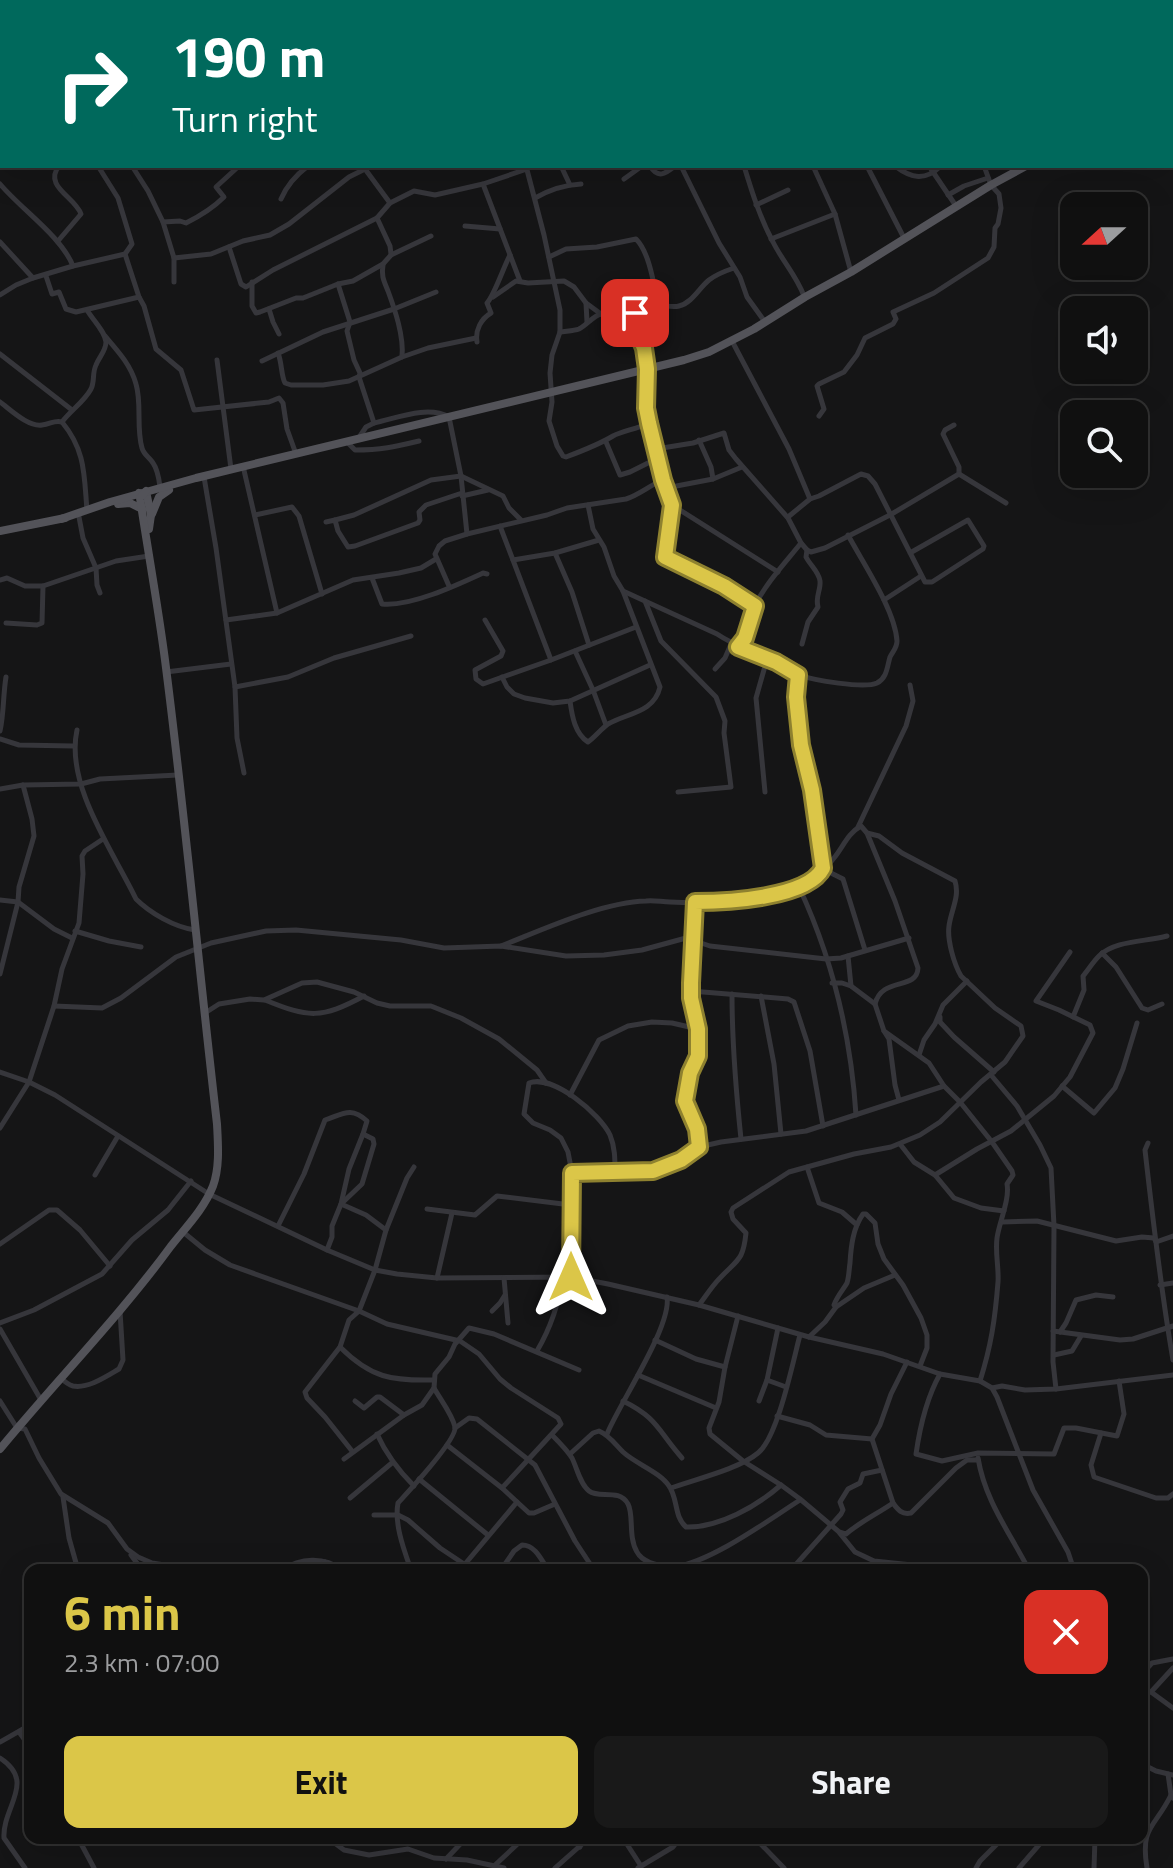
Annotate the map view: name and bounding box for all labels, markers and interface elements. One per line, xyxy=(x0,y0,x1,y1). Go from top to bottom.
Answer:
text: 190 m xyxy=(172,14,325,99)
icon: right xyxy=(40,32,144,136)
text: Turn right xyxy=(172,91,317,146)
north arrow xyxy=(1060,192,1148,280)
map controls xyxy=(1060,192,1148,488)
pin xyxy=(601,279,669,347)
icon: arrive xyxy=(613,291,657,335)
button: sound xyxy=(1060,296,1148,384)
button: search xyxy=(1060,400,1148,488)
position arrow xyxy=(529,1235,613,1319)
text: 6 min xyxy=(64,1576,181,1649)
button: close xyxy=(1024,1590,1108,1674)
text: 2.3 km · 07:00 xyxy=(64,1643,220,1682)
button: Exit xyxy=(64,1736,578,1828)
button: Share xyxy=(594,1736,1108,1828)

